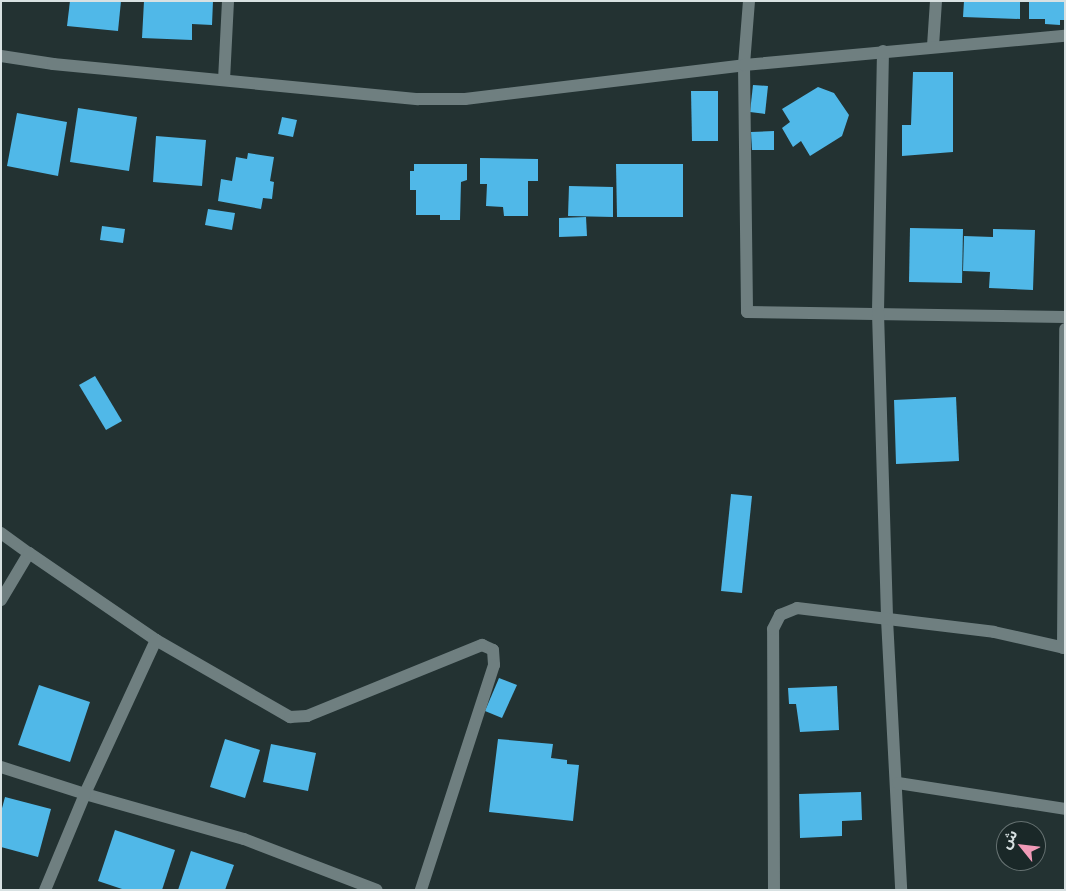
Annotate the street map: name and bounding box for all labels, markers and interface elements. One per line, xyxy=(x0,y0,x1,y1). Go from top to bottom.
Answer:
north arrow xyxy=(996,821,1046,871)
text: ش xyxy=(996,826,1020,851)

